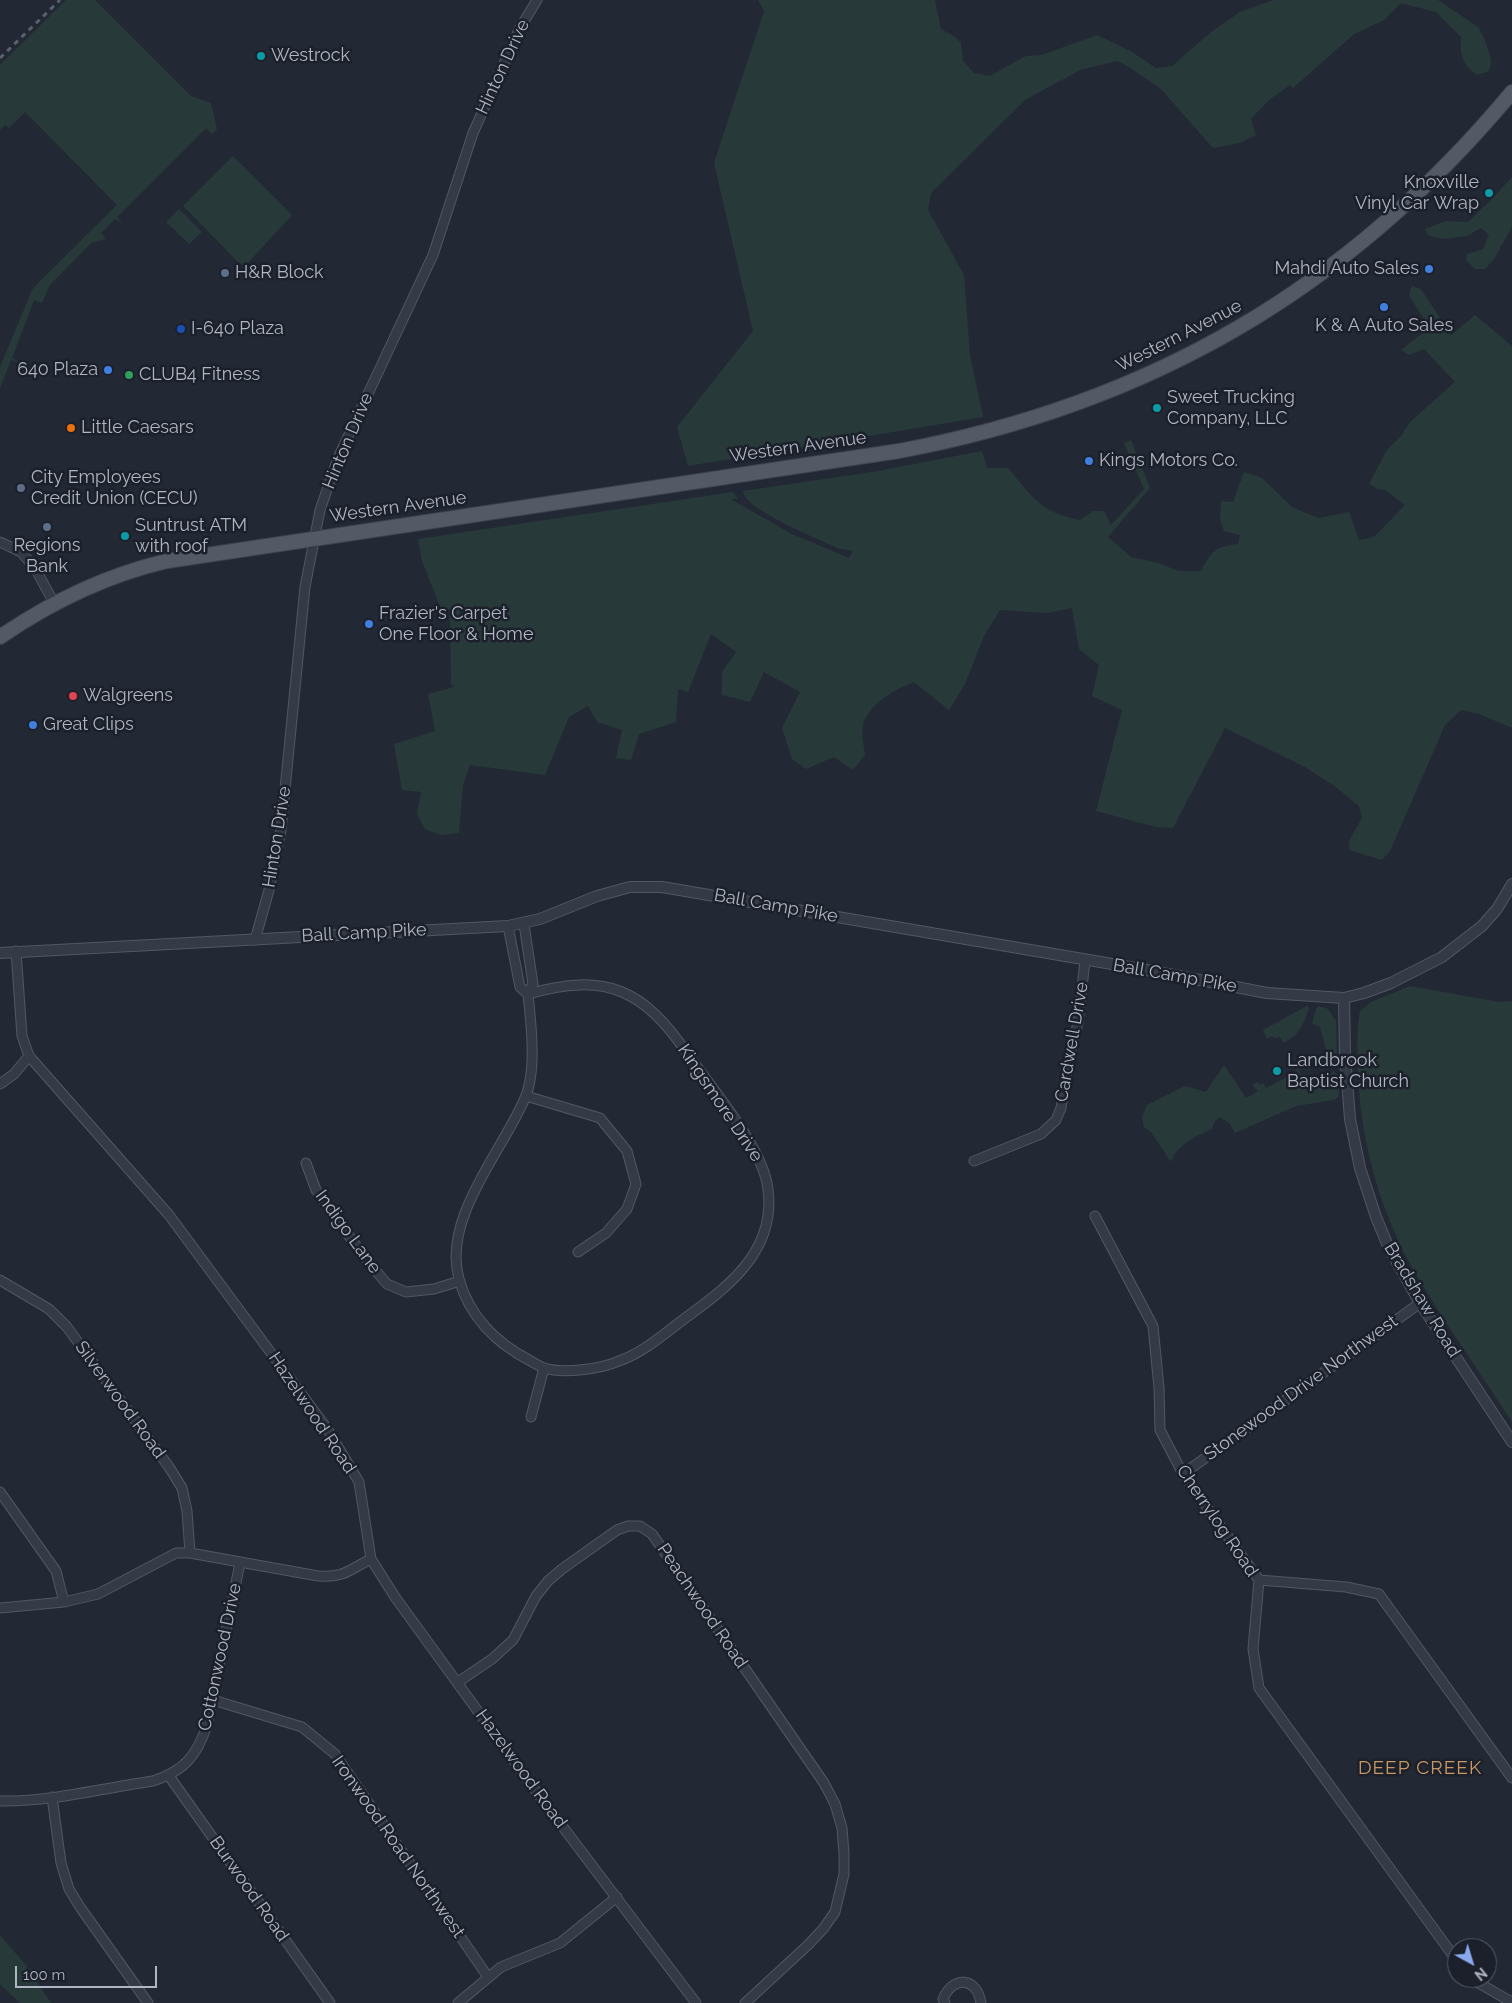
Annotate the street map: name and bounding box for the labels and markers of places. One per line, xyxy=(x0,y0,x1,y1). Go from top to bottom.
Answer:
place label: Westrock xyxy=(271,45,350,67)
marker: Westrock xyxy=(255,50,267,62)
place label: Knoxville Vinyl Car Wrap xyxy=(1355,172,1479,214)
marker: Knoxville Vinyl Car Wrap xyxy=(1483,187,1495,199)
place label: Mahdi Auto Sales xyxy=(1275,258,1419,280)
place label: H&R Block xyxy=(235,262,324,284)
marker: Mahdi Auto Sales xyxy=(1423,263,1435,275)
marker: H&R Block xyxy=(219,267,231,279)
marker: K & A Auto Sales xyxy=(1378,301,1390,313)
place label: K & A Auto Sales xyxy=(1315,315,1453,337)
place label: I-640 Plaza xyxy=(191,318,284,340)
marker: I-640 Plaza xyxy=(175,323,187,335)
place label: 640 Plaza xyxy=(17,359,98,381)
marker: 640 Plaza xyxy=(102,364,114,376)
place label: CLUB4 Fitness xyxy=(139,364,260,386)
marker: CLUB4 Fitness xyxy=(123,369,135,381)
place label: Sweet Trucking Company, LLC xyxy=(1167,387,1295,429)
marker: Sweet Trucking Company, LLC xyxy=(1151,402,1163,414)
place label: Little Caesars xyxy=(81,417,194,439)
marker: Little Caesars xyxy=(65,422,77,434)
place label: Kings Motors Co. xyxy=(1099,450,1238,472)
marker: Kings Motors Co. xyxy=(1083,455,1095,467)
place label: City Employees Credit Union (CECU) xyxy=(31,467,198,509)
marker: City Employees Credit Union (CECU) xyxy=(15,482,27,494)
place label: Suntrust ATM with roof xyxy=(135,515,247,558)
marker: Regions Bank xyxy=(41,521,53,533)
marker: Suntrust ATM with roof xyxy=(119,530,131,542)
place label: Regions Bank xyxy=(14,535,80,578)
place label: Frazier's Carpet One Floor & Home xyxy=(379,603,533,646)
marker: Frazier's Carpet One Floor & Home xyxy=(363,618,375,630)
place label: Walgreens xyxy=(83,685,173,707)
marker: Walgreens xyxy=(67,690,79,702)
place label: Great Clips xyxy=(43,714,134,736)
marker: Great Clips xyxy=(27,719,39,731)
place label: Landbrook Baptist Church xyxy=(1287,1050,1409,1092)
marker: Landbrook Baptist Church xyxy=(1271,1065,1283,1077)

